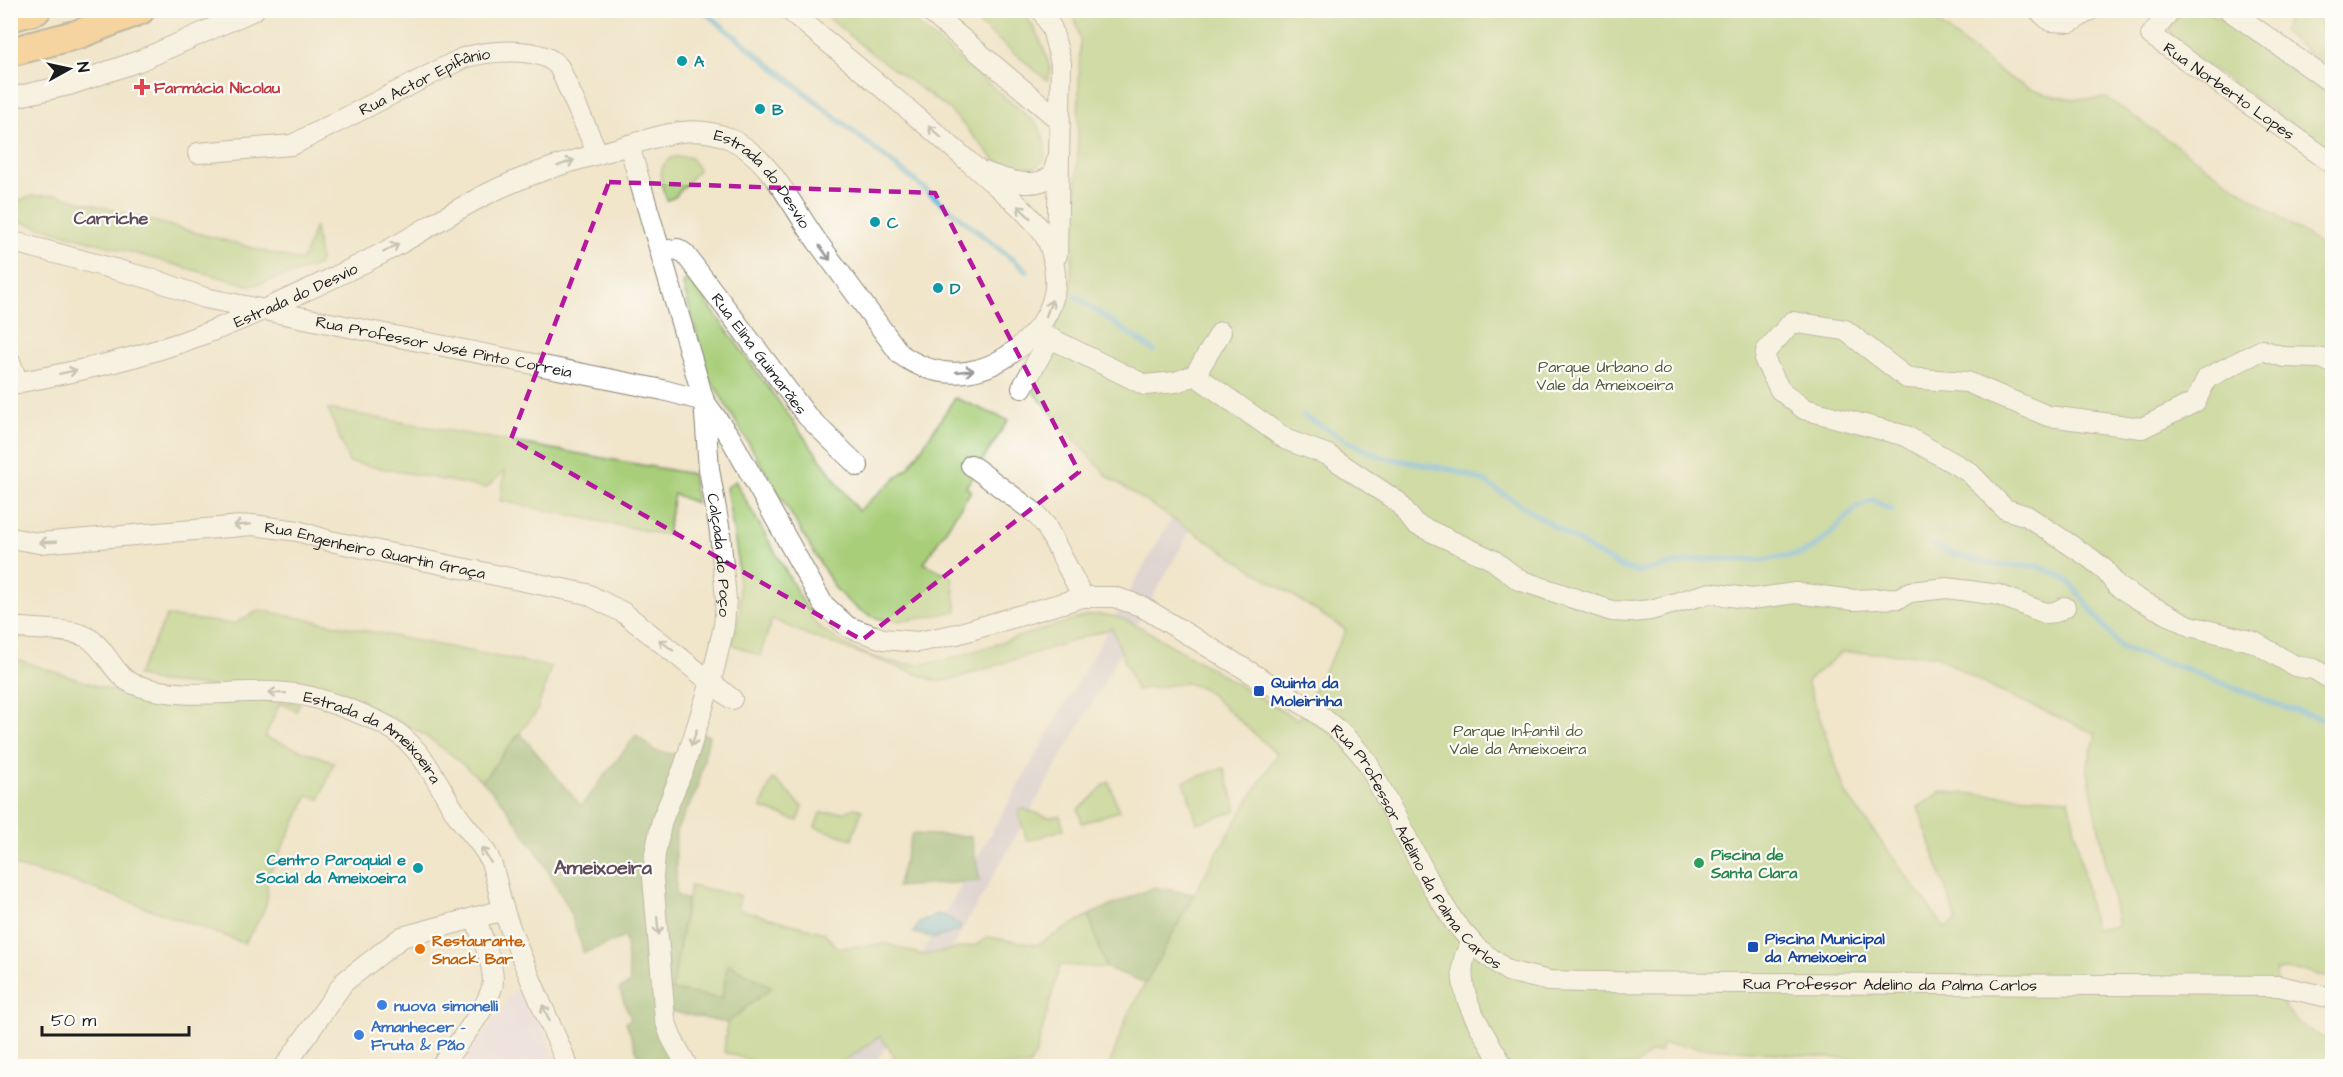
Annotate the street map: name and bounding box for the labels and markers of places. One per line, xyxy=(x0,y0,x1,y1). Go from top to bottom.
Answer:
place label: A xyxy=(694,51,705,73)
marker: A xyxy=(675,54,689,68)
place label: Farmácia Nicolau xyxy=(154,77,280,99)
marker: Farmácia Nicolau xyxy=(135,80,149,94)
place label: B xyxy=(772,99,784,121)
marker: B xyxy=(753,102,767,116)
place label: C xyxy=(887,212,899,234)
marker: C xyxy=(868,215,882,229)
place label: D xyxy=(950,278,961,300)
marker: D xyxy=(931,281,945,295)
place label: Quinta da Moleirinha xyxy=(1271,672,1343,712)
marker: Quinta da Moleirinha xyxy=(1252,684,1266,698)
place label: Piscina de Santa Clara xyxy=(1710,844,1798,884)
place label: Centro Paroquial e Social da Ameixoeira xyxy=(255,849,407,889)
marker: Piscina de Santa Clara xyxy=(1692,856,1706,870)
marker: Centro Paroquial e Social da Ameixoeira xyxy=(411,861,425,875)
place label: Piscina Municipal da Ameixoeira xyxy=(1764,928,1885,968)
place label: Restaurante, Snack Bar xyxy=(431,930,526,970)
marker: Piscina Municipal da Ameixoeira xyxy=(1746,940,1760,954)
marker: Restaurante, Snack Bar xyxy=(413,942,427,956)
place label: nuova simonelli xyxy=(394,995,499,1017)
marker: nuova simonelli xyxy=(375,998,389,1012)
place label: Amanhecer - Fruta & Pão xyxy=(371,1016,466,1056)
marker: Amanhecer - Fruta & Pão xyxy=(352,1028,366,1042)

